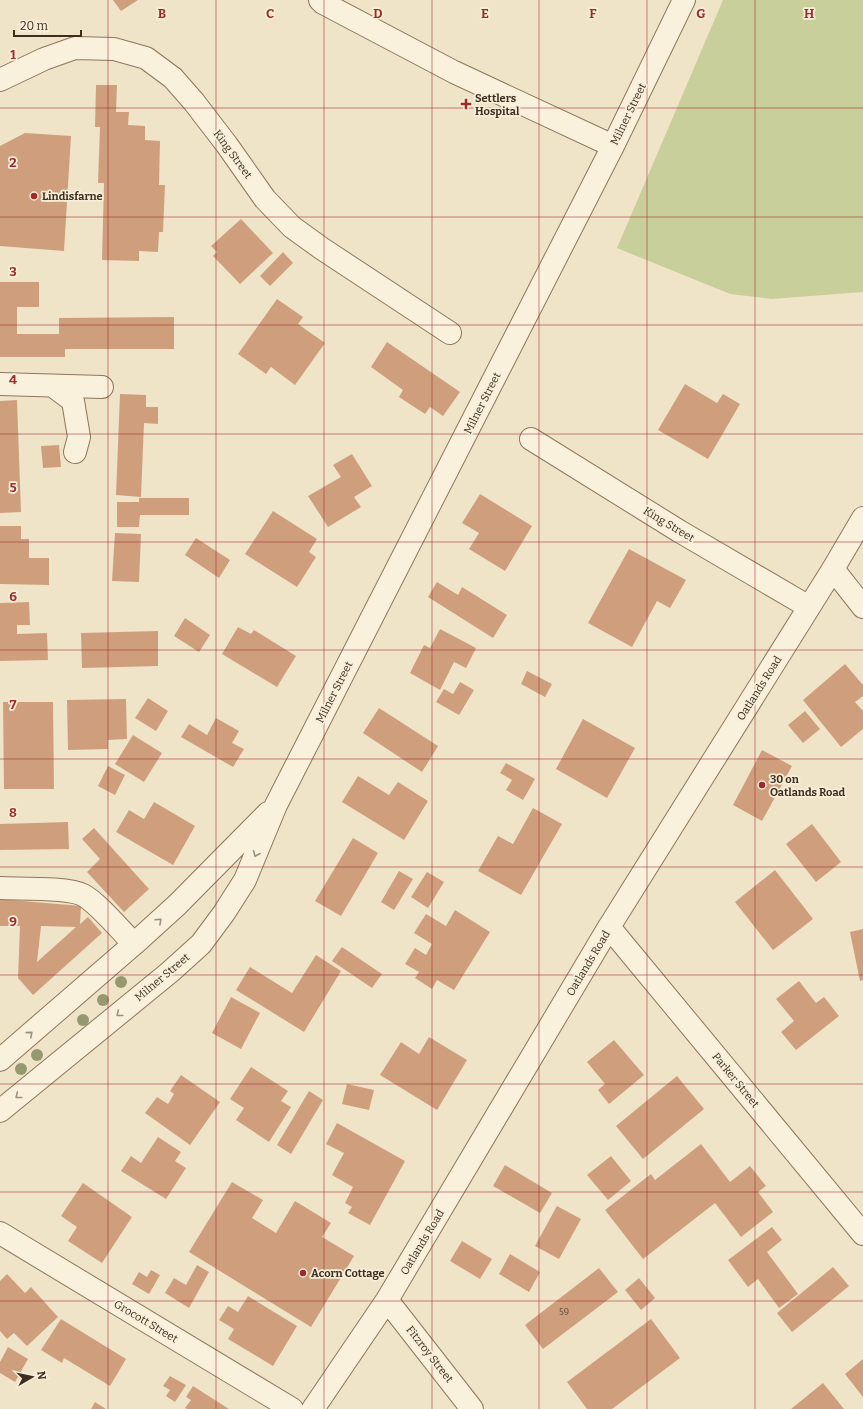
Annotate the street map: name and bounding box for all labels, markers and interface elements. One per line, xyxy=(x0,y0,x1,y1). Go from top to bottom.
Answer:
text: B xyxy=(158,6,166,21)
text: C xyxy=(266,6,274,21)
text: D xyxy=(373,6,383,21)
text: E xyxy=(481,6,489,21)
text: F xyxy=(589,6,597,21)
text: G xyxy=(696,6,706,21)
text: H xyxy=(804,6,814,21)
scale bar xyxy=(14,12,81,38)
text: 20 m xyxy=(20,19,49,33)
text: 1 xyxy=(10,47,16,62)
street label: Milner Street xyxy=(608,81,649,147)
place label: Settlers Hospital xyxy=(475,92,520,118)
marker: Settlers Hospital xyxy=(460,98,472,110)
street label: King Street xyxy=(211,127,255,181)
text: 2 xyxy=(9,155,17,170)
place label: Lindisfarne xyxy=(42,190,103,203)
marker: Lindisfarne xyxy=(29,191,39,201)
text: 3 xyxy=(9,264,17,279)
street label: Milner Street xyxy=(461,370,504,436)
text: 4 xyxy=(9,372,17,387)
text: 5 xyxy=(9,480,17,495)
street label: King Street xyxy=(641,504,697,545)
text: 6 xyxy=(9,589,17,604)
street label: Oatlands Road xyxy=(734,653,785,723)
street label: Milner Street xyxy=(313,659,356,725)
text: 7 xyxy=(10,697,17,712)
place label: 30 on Oatlands Road xyxy=(770,773,846,799)
marker: 30 on Oatlands Road xyxy=(757,780,767,790)
text: 8 xyxy=(9,805,17,820)
one-way arrow xyxy=(253,849,261,857)
text: 9 xyxy=(9,914,17,929)
one-way arrow xyxy=(154,919,162,926)
street label: Oatlands Road xyxy=(564,928,613,998)
street label: Milner Street xyxy=(132,951,192,1004)
one-way arrow xyxy=(116,1009,123,1016)
one-way arrow xyxy=(25,1032,32,1039)
street label: Parker Street xyxy=(709,1050,762,1110)
one-way arrow xyxy=(16,1092,23,1099)
street label: Oatlands Road xyxy=(398,1207,447,1277)
place label: Acorn Cottage xyxy=(311,1267,385,1280)
marker: Acorn Cottage xyxy=(298,1268,308,1278)
street label: Grocott Street xyxy=(112,1297,180,1346)
house number: 59 xyxy=(559,1307,569,1317)
street label: Fitzroy Street xyxy=(403,1323,456,1385)
north arrow xyxy=(12,1357,52,1397)
text: N xyxy=(34,1370,49,1381)

